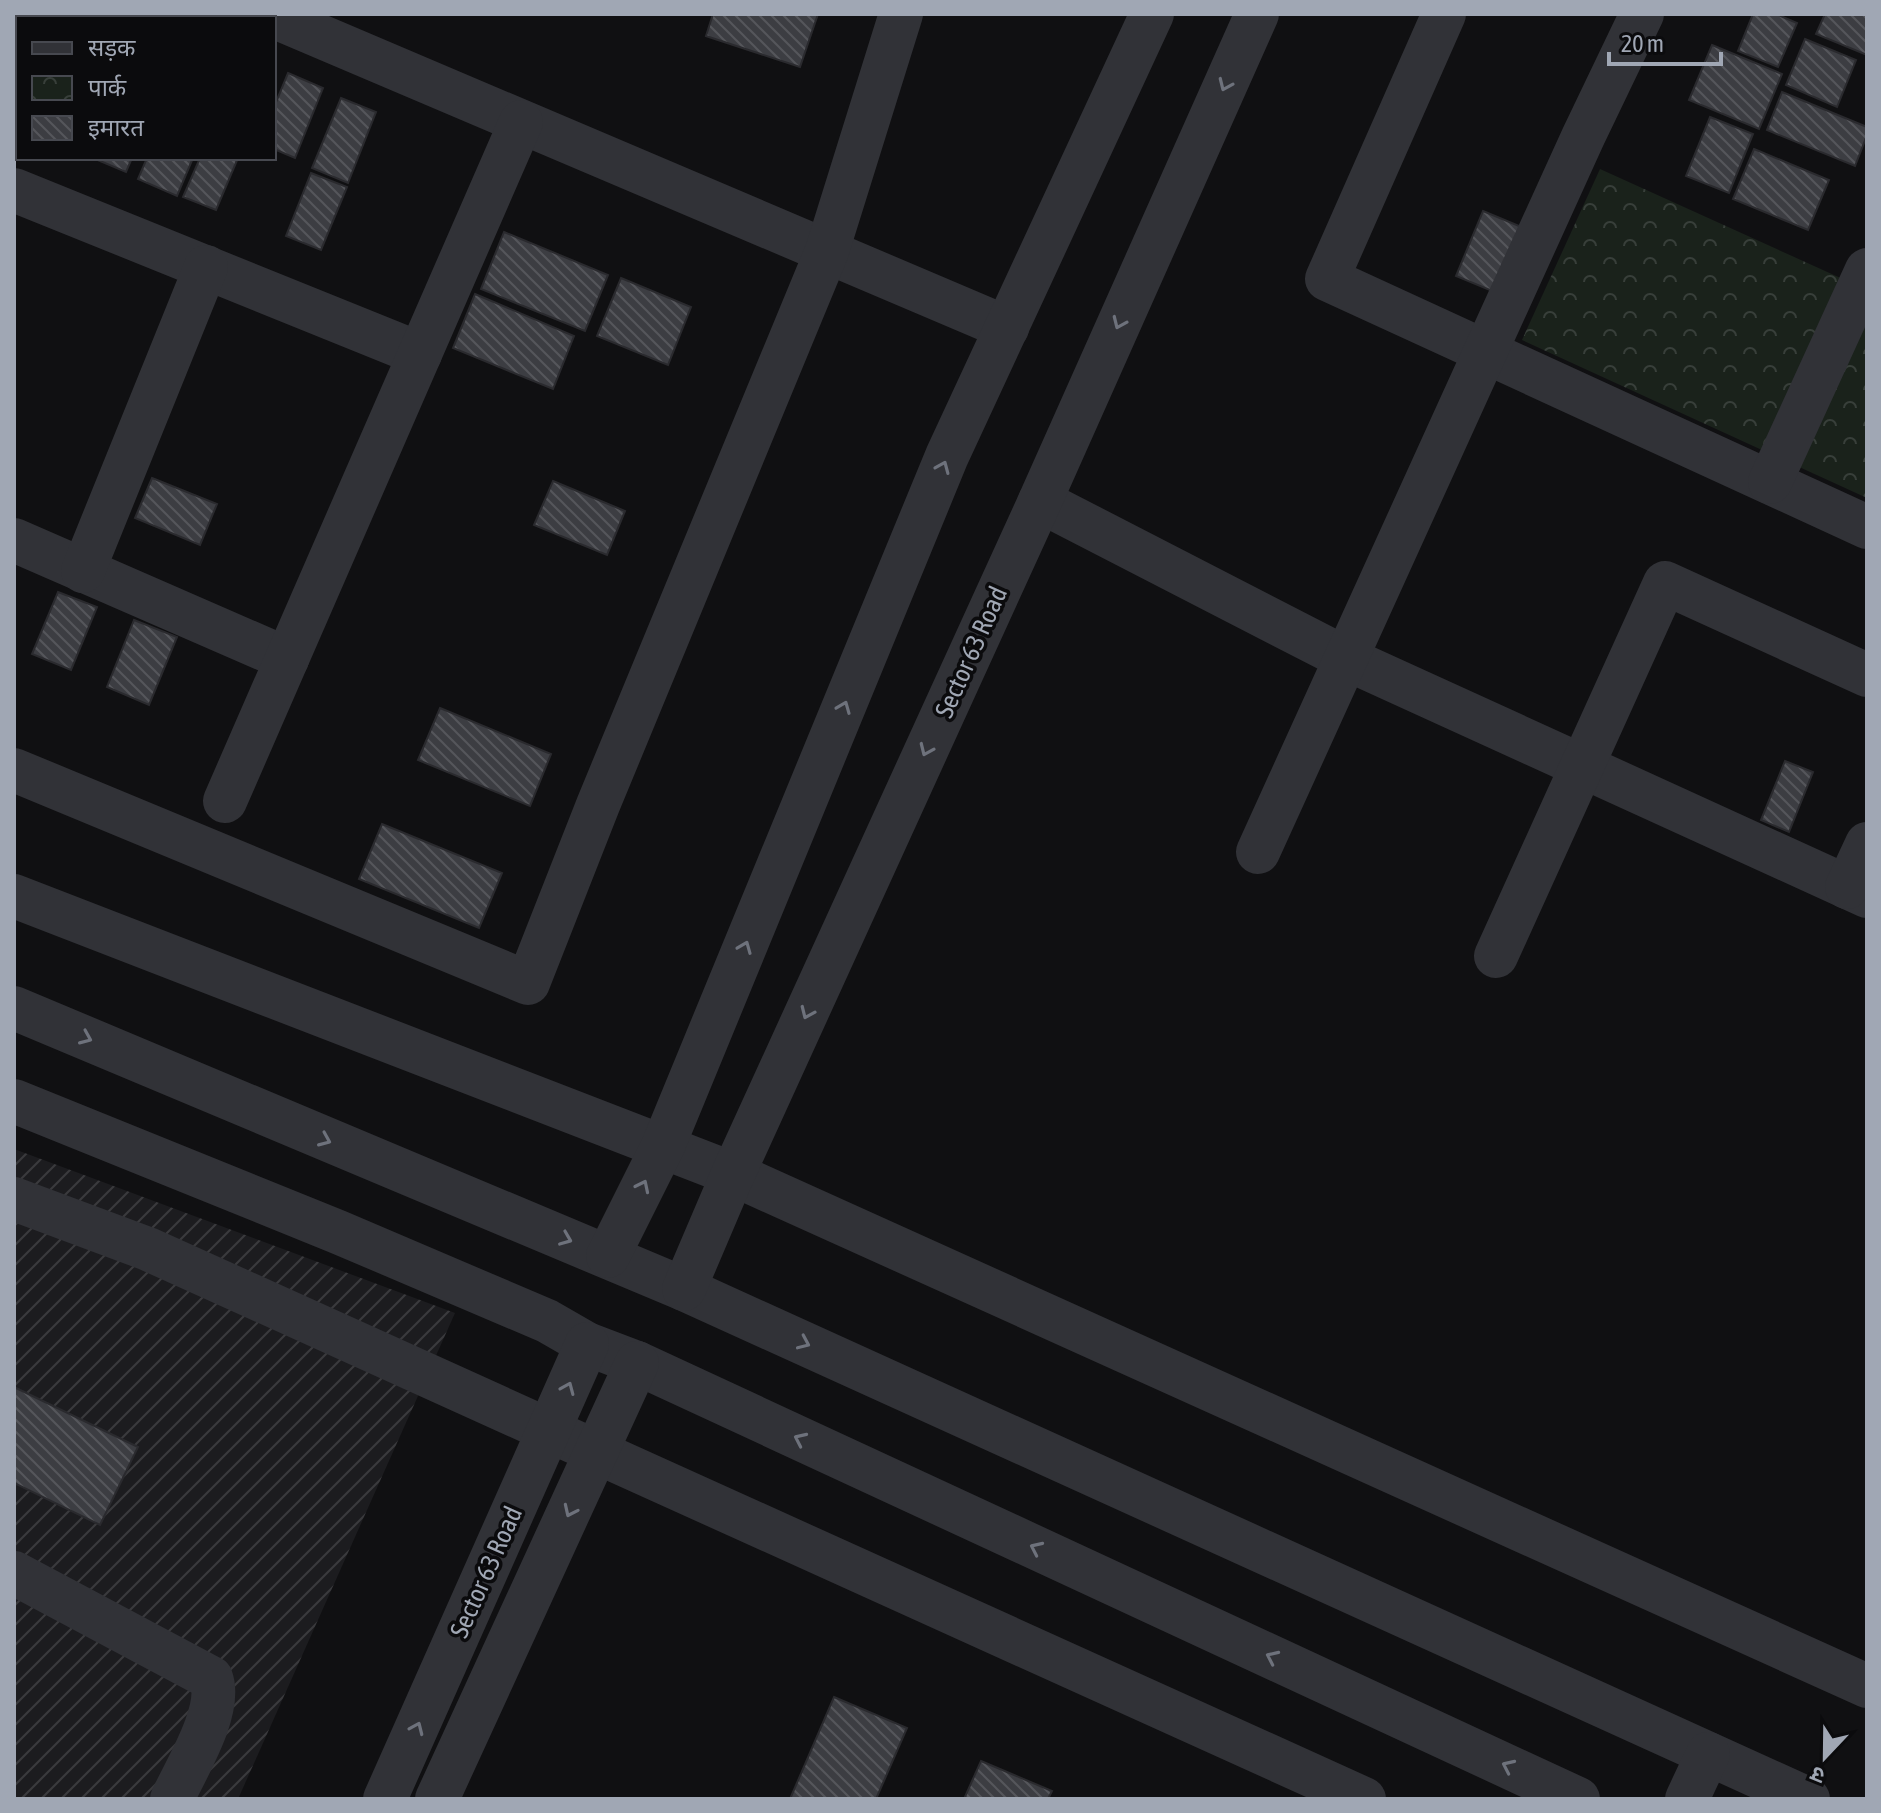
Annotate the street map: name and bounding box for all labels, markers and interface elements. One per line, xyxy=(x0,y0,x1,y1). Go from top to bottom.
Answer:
legend xyxy=(16,16,276,160)
scale bar xyxy=(1609,16,1721,66)
text: 20 m xyxy=(1621,30,1664,57)
text: सड़क xyxy=(88,34,136,61)
text: पार्क xyxy=(88,74,127,101)
one-way arrow xyxy=(1219,77,1235,91)
text: इमारत xyxy=(88,114,145,141)
one-way arrow xyxy=(1113,314,1129,329)
one-way arrow xyxy=(933,461,950,475)
street label: Sector 63 Road xyxy=(929,582,1013,722)
one-way arrow xyxy=(834,701,850,715)
one-way arrow xyxy=(920,742,936,757)
one-way arrow xyxy=(735,941,751,955)
one-way arrow xyxy=(801,1004,817,1019)
one-way arrow xyxy=(78,1029,92,1045)
one-way arrow xyxy=(317,1130,331,1146)
one-way arrow xyxy=(633,1180,648,1195)
one-way arrow xyxy=(558,1229,572,1246)
one-way arrow xyxy=(795,1333,810,1349)
one-way arrow xyxy=(558,1382,574,1396)
one-way arrow xyxy=(793,1433,808,1449)
street label: Sector 63 Road xyxy=(444,1502,528,1642)
one-way arrow xyxy=(564,1503,580,1517)
one-way arrow xyxy=(1029,1542,1044,1558)
one-way arrow xyxy=(1265,1651,1280,1667)
north arrow xyxy=(1785,1717,1865,1797)
one-way arrow xyxy=(407,1722,423,1736)
one-way arrow xyxy=(1501,1760,1516,1776)
text: उ xyxy=(1806,1761,1828,1790)

